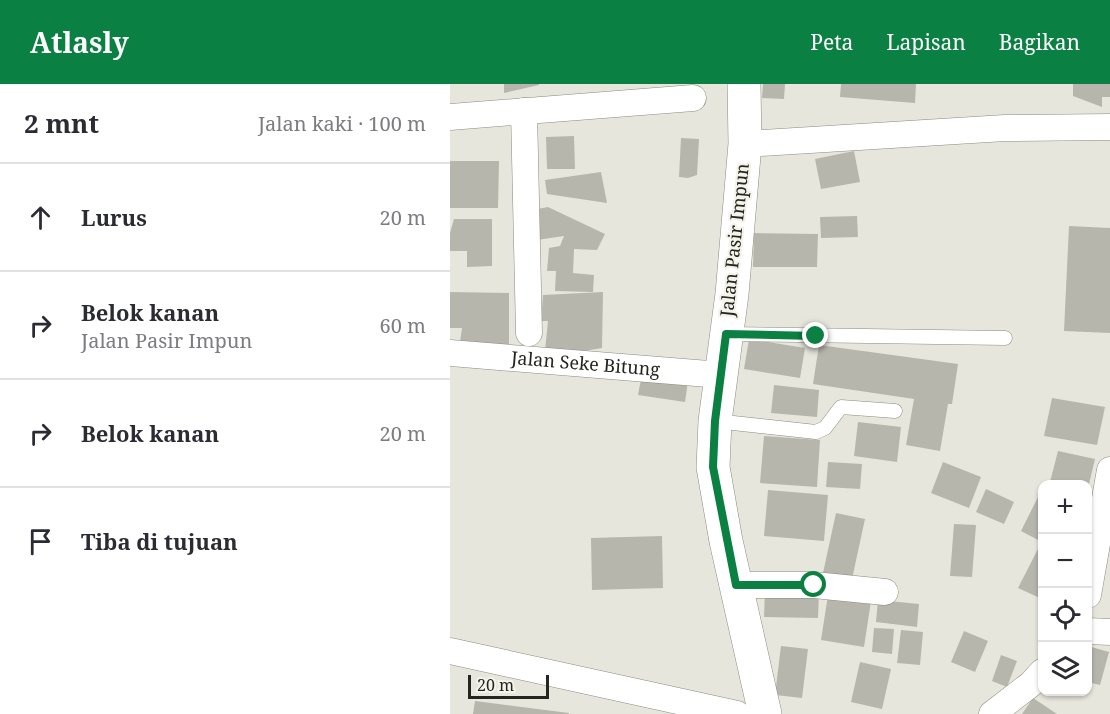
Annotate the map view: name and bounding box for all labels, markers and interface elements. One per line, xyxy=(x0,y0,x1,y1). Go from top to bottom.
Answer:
text: Atlasly xyxy=(30,23,129,61)
text: Peta xyxy=(810,28,853,56)
text: Lapisan xyxy=(886,28,966,56)
text: Bagikan xyxy=(999,28,1080,56)
text: 2 mnt xyxy=(24,105,99,141)
text: Jalan kaki · 100 m xyxy=(258,110,426,137)
street label: Jalan Pasir Impun xyxy=(714,162,754,319)
icon: ahead xyxy=(24,201,57,234)
text: Lurus xyxy=(81,202,147,232)
text: 20 m xyxy=(380,204,426,231)
text: Belok kanan xyxy=(81,297,219,327)
icon: right xyxy=(24,309,57,342)
text: 60 m xyxy=(380,312,426,339)
route end xyxy=(802,322,828,348)
text: Jalan Pasir Impun xyxy=(81,327,252,354)
street label: Jalan Seke Bitung xyxy=(509,345,661,381)
icon: right xyxy=(24,417,57,450)
text: Belok kanan xyxy=(81,418,219,448)
text: 20 m xyxy=(380,420,426,447)
map controls xyxy=(1038,480,1092,696)
button: + xyxy=(1038,480,1092,534)
icon: arrive xyxy=(24,525,57,558)
text: Tiba di tujuan xyxy=(81,526,238,556)
button: − xyxy=(1038,534,1092,588)
route start xyxy=(800,571,826,597)
button: locate xyxy=(1038,588,1092,642)
button: layers xyxy=(1038,642,1092,696)
scale bar xyxy=(468,672,549,700)
text: 20 m xyxy=(477,674,514,696)

